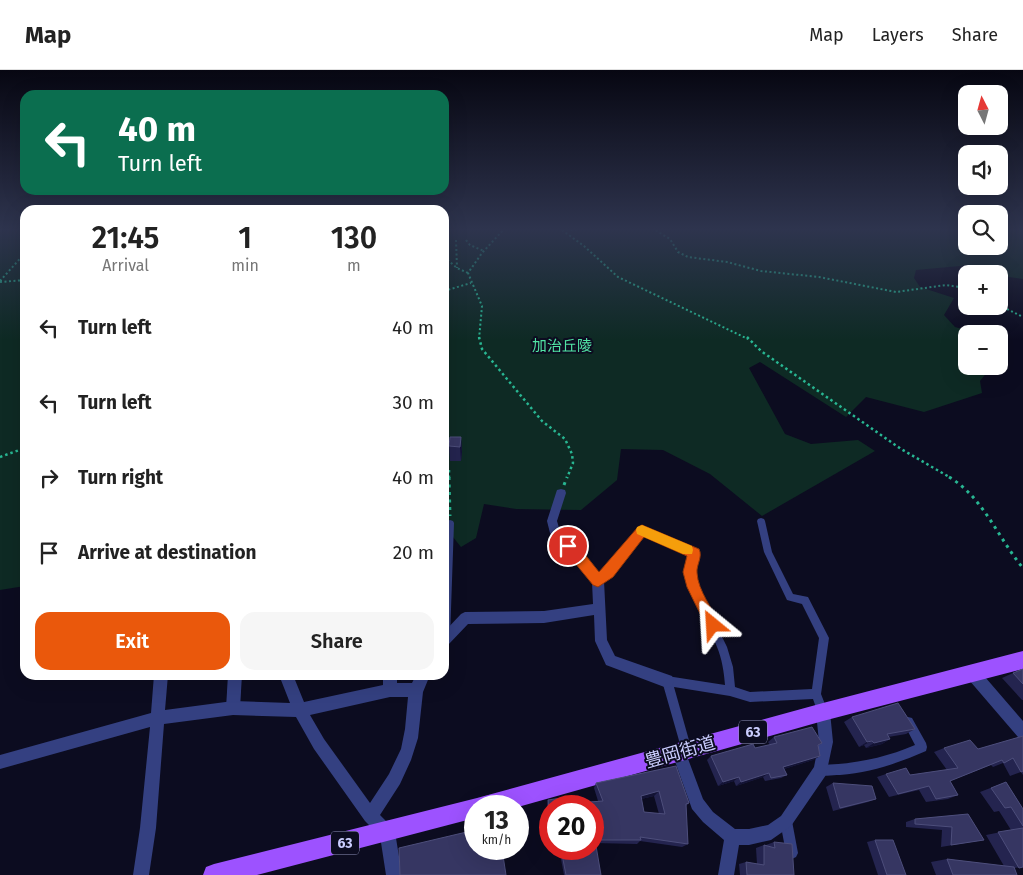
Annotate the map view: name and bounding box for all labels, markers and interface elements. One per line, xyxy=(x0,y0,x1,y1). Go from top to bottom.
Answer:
text: Map xyxy=(25,21,71,49)
text: Map xyxy=(809,24,844,46)
text: Layers xyxy=(872,24,924,46)
text: Share xyxy=(952,24,998,46)
north arrow xyxy=(958,85,1008,135)
map controls xyxy=(958,85,1008,375)
text: 40 m xyxy=(118,108,196,150)
icon: left xyxy=(35,110,100,175)
button: sound xyxy=(958,145,1008,195)
text: Turn left xyxy=(118,150,202,177)
button: search xyxy=(958,205,1008,255)
text: 21:45 xyxy=(92,220,159,256)
text: 1 xyxy=(238,220,252,256)
text: 130 xyxy=(331,220,377,256)
text: Arrival xyxy=(102,256,149,275)
text: min xyxy=(231,256,259,275)
text: m xyxy=(347,256,361,275)
button: + xyxy=(958,265,1008,315)
icon: left xyxy=(35,314,63,342)
text: Turn left xyxy=(78,316,152,339)
text: 40 m xyxy=(392,316,434,339)
button: − xyxy=(958,325,1008,375)
park label: 加治丘陵 xyxy=(532,337,592,355)
icon: left xyxy=(35,389,63,417)
text: Turn left xyxy=(78,391,152,414)
text: 30 m xyxy=(393,391,434,414)
icon: right xyxy=(35,464,63,492)
text: Turn right xyxy=(78,466,163,489)
text: 40 m xyxy=(392,466,434,489)
pin xyxy=(547,525,589,567)
icon: arrive xyxy=(554,532,582,560)
icon: arrive xyxy=(35,539,63,567)
text: Arrive at destination xyxy=(78,541,257,564)
text: 20 m xyxy=(393,541,434,564)
position arrow xyxy=(686,598,738,650)
button: Exit xyxy=(35,612,230,670)
button: Share xyxy=(240,612,434,670)
road number: 63 xyxy=(739,720,767,744)
street label: 豊岡街道 xyxy=(642,732,718,772)
speed limit sign: 20 xyxy=(539,795,604,860)
text: 13 xyxy=(484,806,509,836)
road number: 63 xyxy=(331,831,359,854)
text: km/h xyxy=(482,833,511,847)

